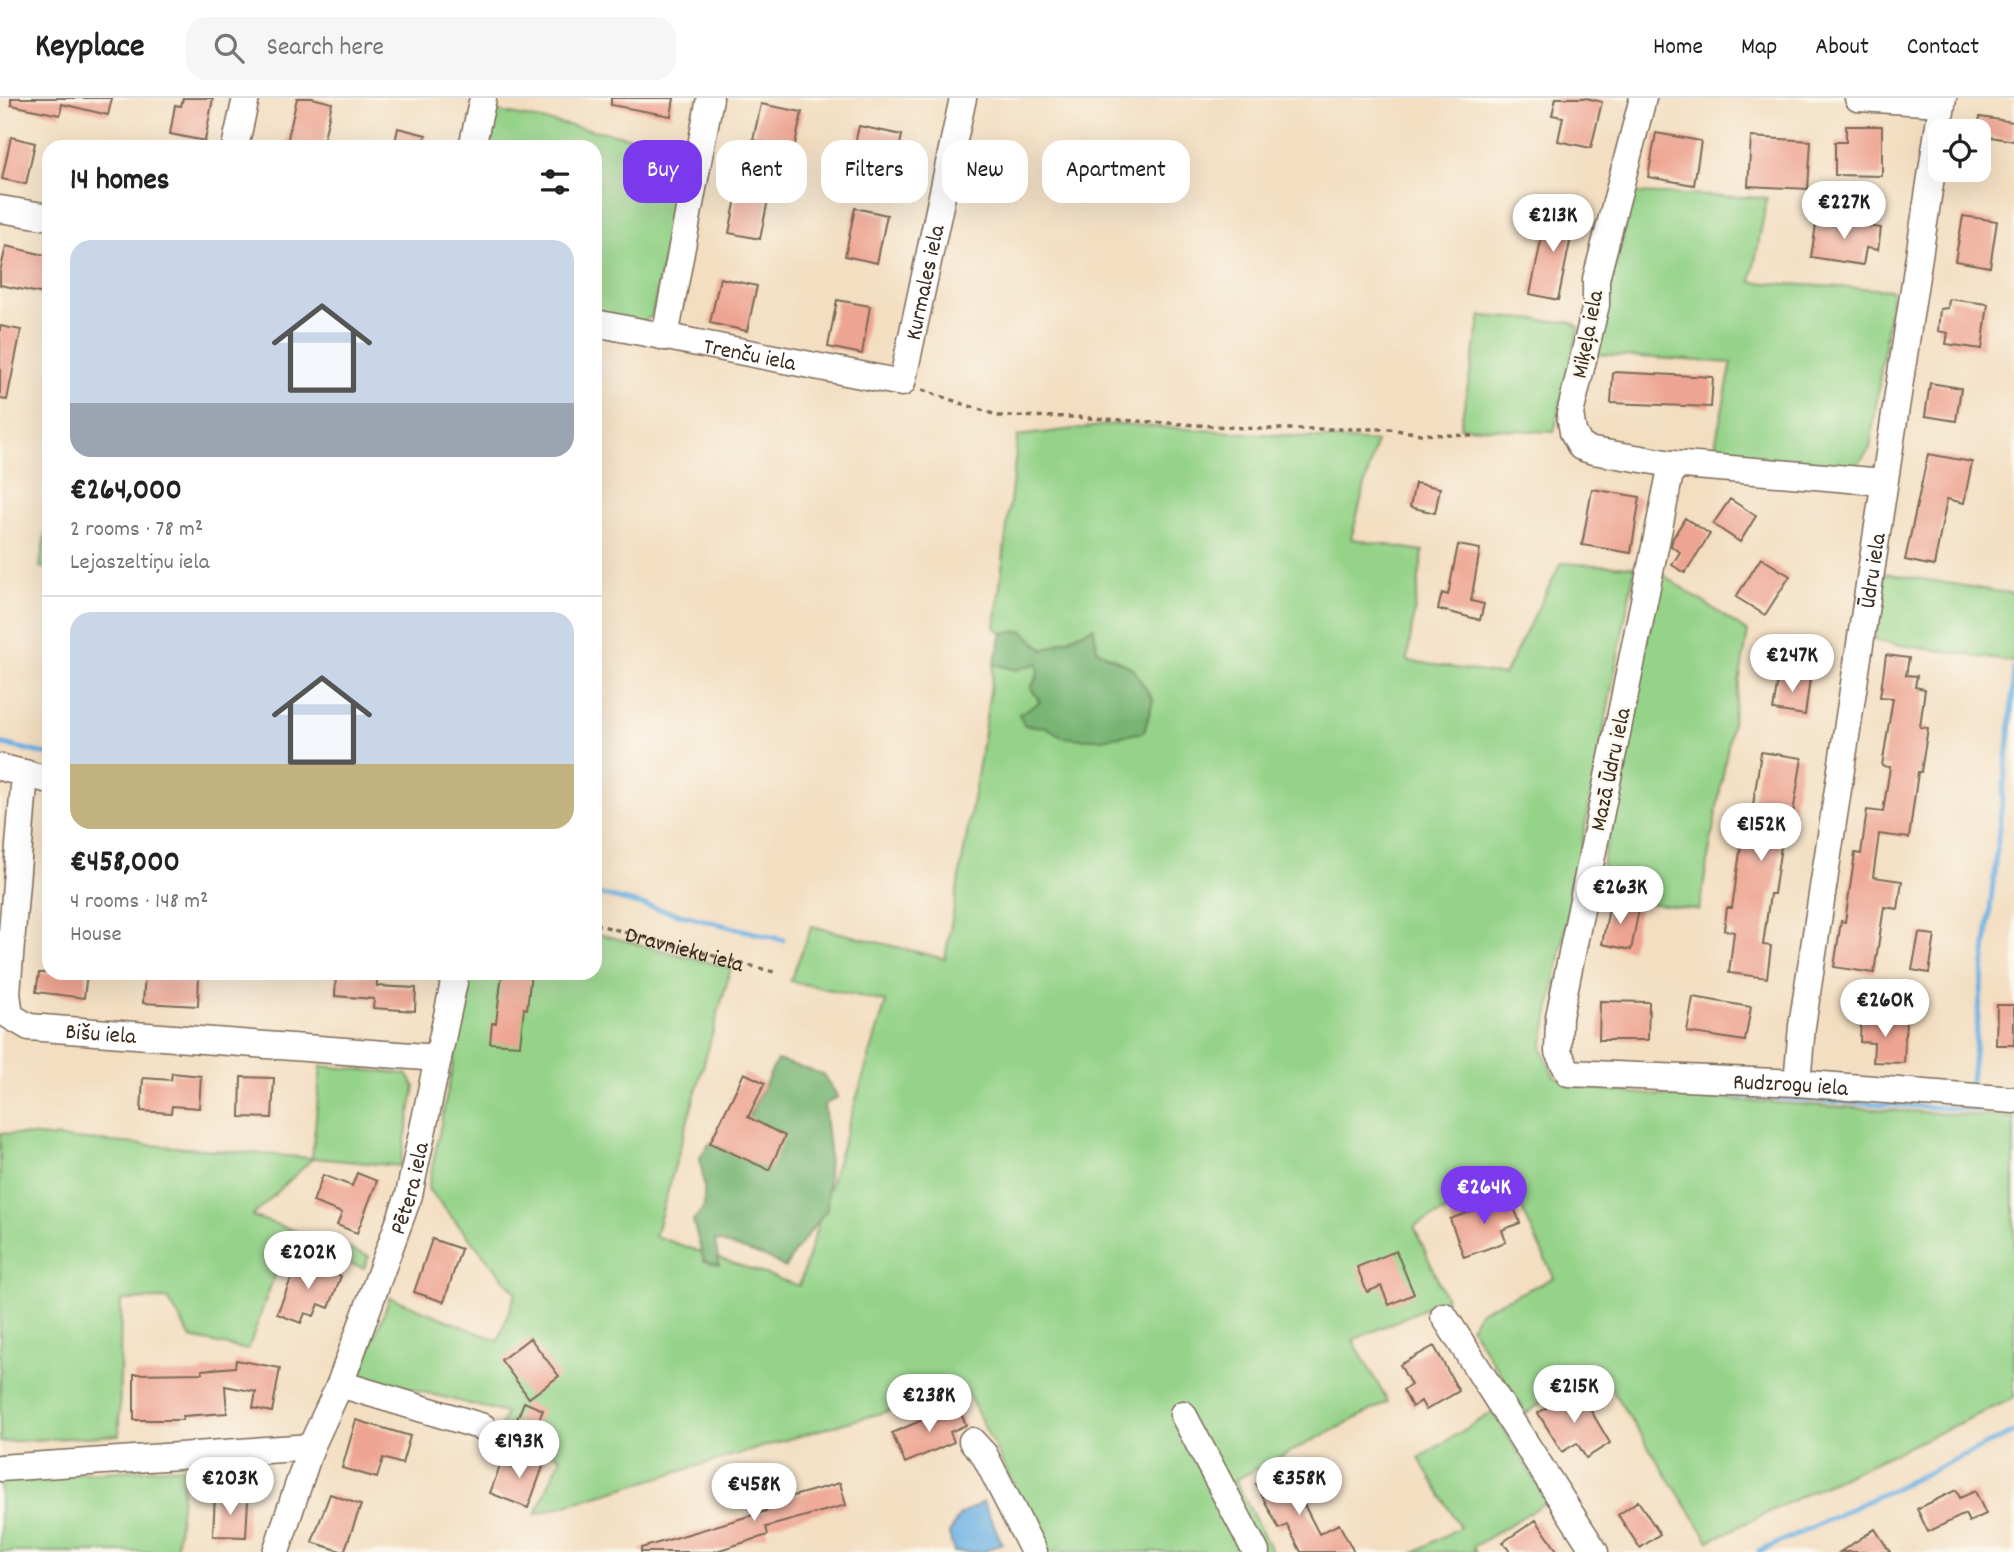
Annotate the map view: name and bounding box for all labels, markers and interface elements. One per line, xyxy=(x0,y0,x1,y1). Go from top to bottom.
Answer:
search box xyxy=(186,17,676,80)
text: Keyplace xyxy=(35,25,144,72)
icon: search xyxy=(210,29,248,67)
text: Search here xyxy=(266,30,384,67)
text: Home xyxy=(1653,31,1703,65)
text: Map xyxy=(1741,31,1777,65)
text: About xyxy=(1815,31,1869,65)
text: Contact xyxy=(1907,31,1979,65)
map controls xyxy=(1928,119,1991,182)
button: locate xyxy=(1928,119,1991,182)
chip: Buy xyxy=(623,140,702,203)
chip: Rent xyxy=(716,140,807,203)
chip: Filters xyxy=(821,140,928,203)
chip: New xyxy=(942,140,1028,203)
chip: Apartment xyxy=(1042,140,1190,203)
text: 14 homes xyxy=(70,161,169,204)
icon: filters xyxy=(536,163,574,201)
pin: €227K xyxy=(1795,181,1893,241)
text: €227K xyxy=(1818,187,1870,220)
pin: €213K xyxy=(1504,194,1602,254)
text: €213K xyxy=(1529,200,1577,233)
street label: Kurmales iela xyxy=(899,221,956,343)
icon: home xyxy=(259,285,385,411)
street label: Miķeļa iela xyxy=(1565,287,1614,382)
street label: Trenču iela xyxy=(700,332,800,382)
text: €264,000 xyxy=(70,471,182,514)
text: 2 rooms · 78 m² xyxy=(70,514,203,547)
street label: Ūdru iela xyxy=(1853,530,1897,611)
text: Lejaszeltiņu iela xyxy=(70,547,209,580)
pin: €247K xyxy=(1743,634,1841,694)
text: €247K xyxy=(1766,640,1818,673)
icon: home xyxy=(259,657,385,783)
street label: Mazā Ūdru iela xyxy=(1583,704,1642,834)
pin: €152K xyxy=(1712,804,1810,863)
text: €152K xyxy=(1736,809,1786,842)
text: €458,000 xyxy=(70,843,180,886)
pin: €263K xyxy=(1571,866,1669,926)
text: €263K xyxy=(1593,872,1648,905)
text: 4 rooms · 148 m² xyxy=(70,886,208,919)
text: House xyxy=(70,919,122,952)
street label: Dravnieku iela xyxy=(621,920,748,983)
pin: €260K xyxy=(1836,979,1934,1039)
text: €260K xyxy=(1856,985,1914,1018)
street label: Bišu iela xyxy=(64,1017,138,1055)
street label: Rudzrogu iela xyxy=(1732,1067,1850,1107)
street label: Pētera iela xyxy=(383,1138,440,1240)
pin: €264K xyxy=(1435,1166,1533,1226)
text: €264K xyxy=(1457,1172,1511,1205)
pin: €202K xyxy=(259,1232,357,1291)
text: €202K xyxy=(280,1237,336,1270)
pin: €215K xyxy=(1525,1366,1623,1425)
text: €215K xyxy=(1549,1371,1599,1404)
pin: €238K xyxy=(880,1374,978,1434)
text: €238K xyxy=(903,1380,955,1413)
pin: €193K xyxy=(470,1420,568,1480)
text: €193K xyxy=(494,1426,544,1459)
pin: €203K xyxy=(181,1458,279,1517)
pin: €358K xyxy=(1250,1458,1348,1517)
text: €203K xyxy=(202,1463,258,1496)
text: €358K xyxy=(1272,1463,1326,1496)
pin: €458K xyxy=(705,1464,803,1523)
text: €458K xyxy=(728,1469,780,1502)

